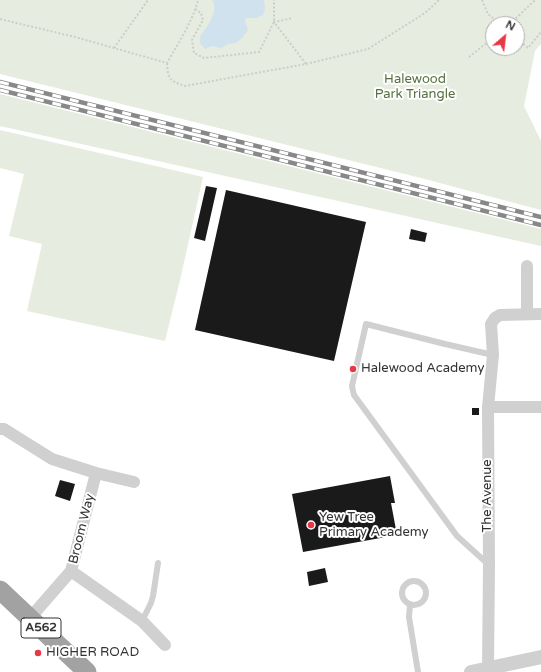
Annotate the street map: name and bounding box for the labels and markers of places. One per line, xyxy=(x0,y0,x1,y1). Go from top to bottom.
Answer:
place label: Halewood Academy xyxy=(361,361,484,377)
marker: Halewood Academy xyxy=(348,364,358,374)
place label: Yew Tree Primary Academy xyxy=(319,510,429,541)
marker: Yew Tree Primary Academy xyxy=(306,520,316,530)
place label: HIGHER ROAD xyxy=(46,645,139,661)
marker: HIGHER ROAD xyxy=(33,648,43,658)

